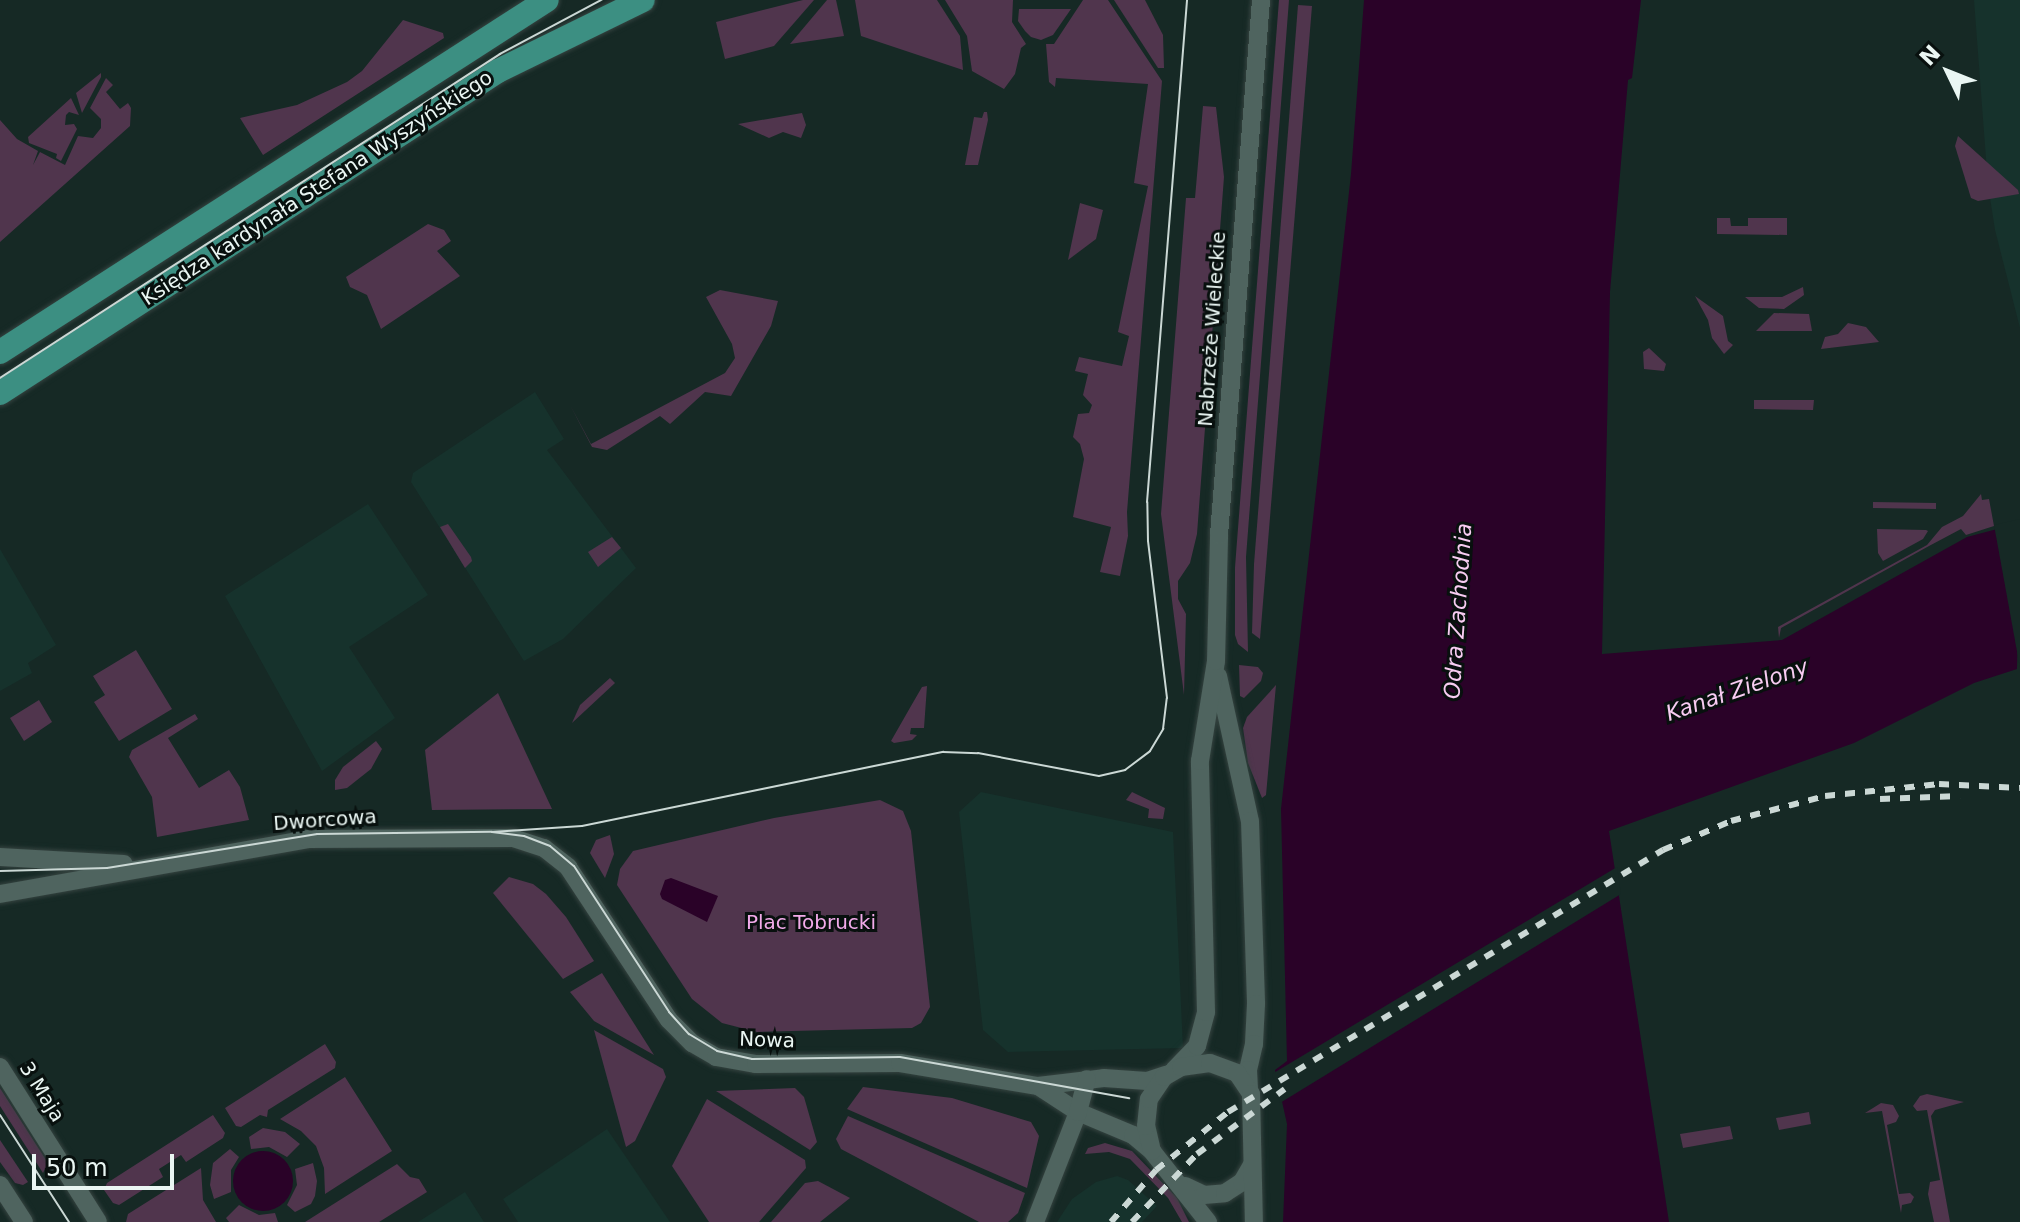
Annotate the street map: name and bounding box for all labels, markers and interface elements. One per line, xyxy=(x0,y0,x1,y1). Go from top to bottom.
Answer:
north arrow xyxy=(1908,32,1988,112)
text: N xyxy=(1915,40,1946,71)
street label: Księdza kardynała Stefana Wyszyńskiego xyxy=(137,65,497,311)
street label: Nabrzeże Wieleckie xyxy=(1193,231,1231,427)
water label: Odra Zachodnia xyxy=(1439,522,1477,700)
water label: Kanał Zielony xyxy=(1662,653,1812,727)
street label: Dworcowa xyxy=(272,804,378,836)
park label: Plac Tobrucki xyxy=(746,910,876,934)
street label: Nowa xyxy=(739,1027,795,1053)
street label: 3 Maja xyxy=(14,1057,70,1127)
scale bar xyxy=(36,1138,178,1188)
text: 50 m xyxy=(46,1154,108,1182)

